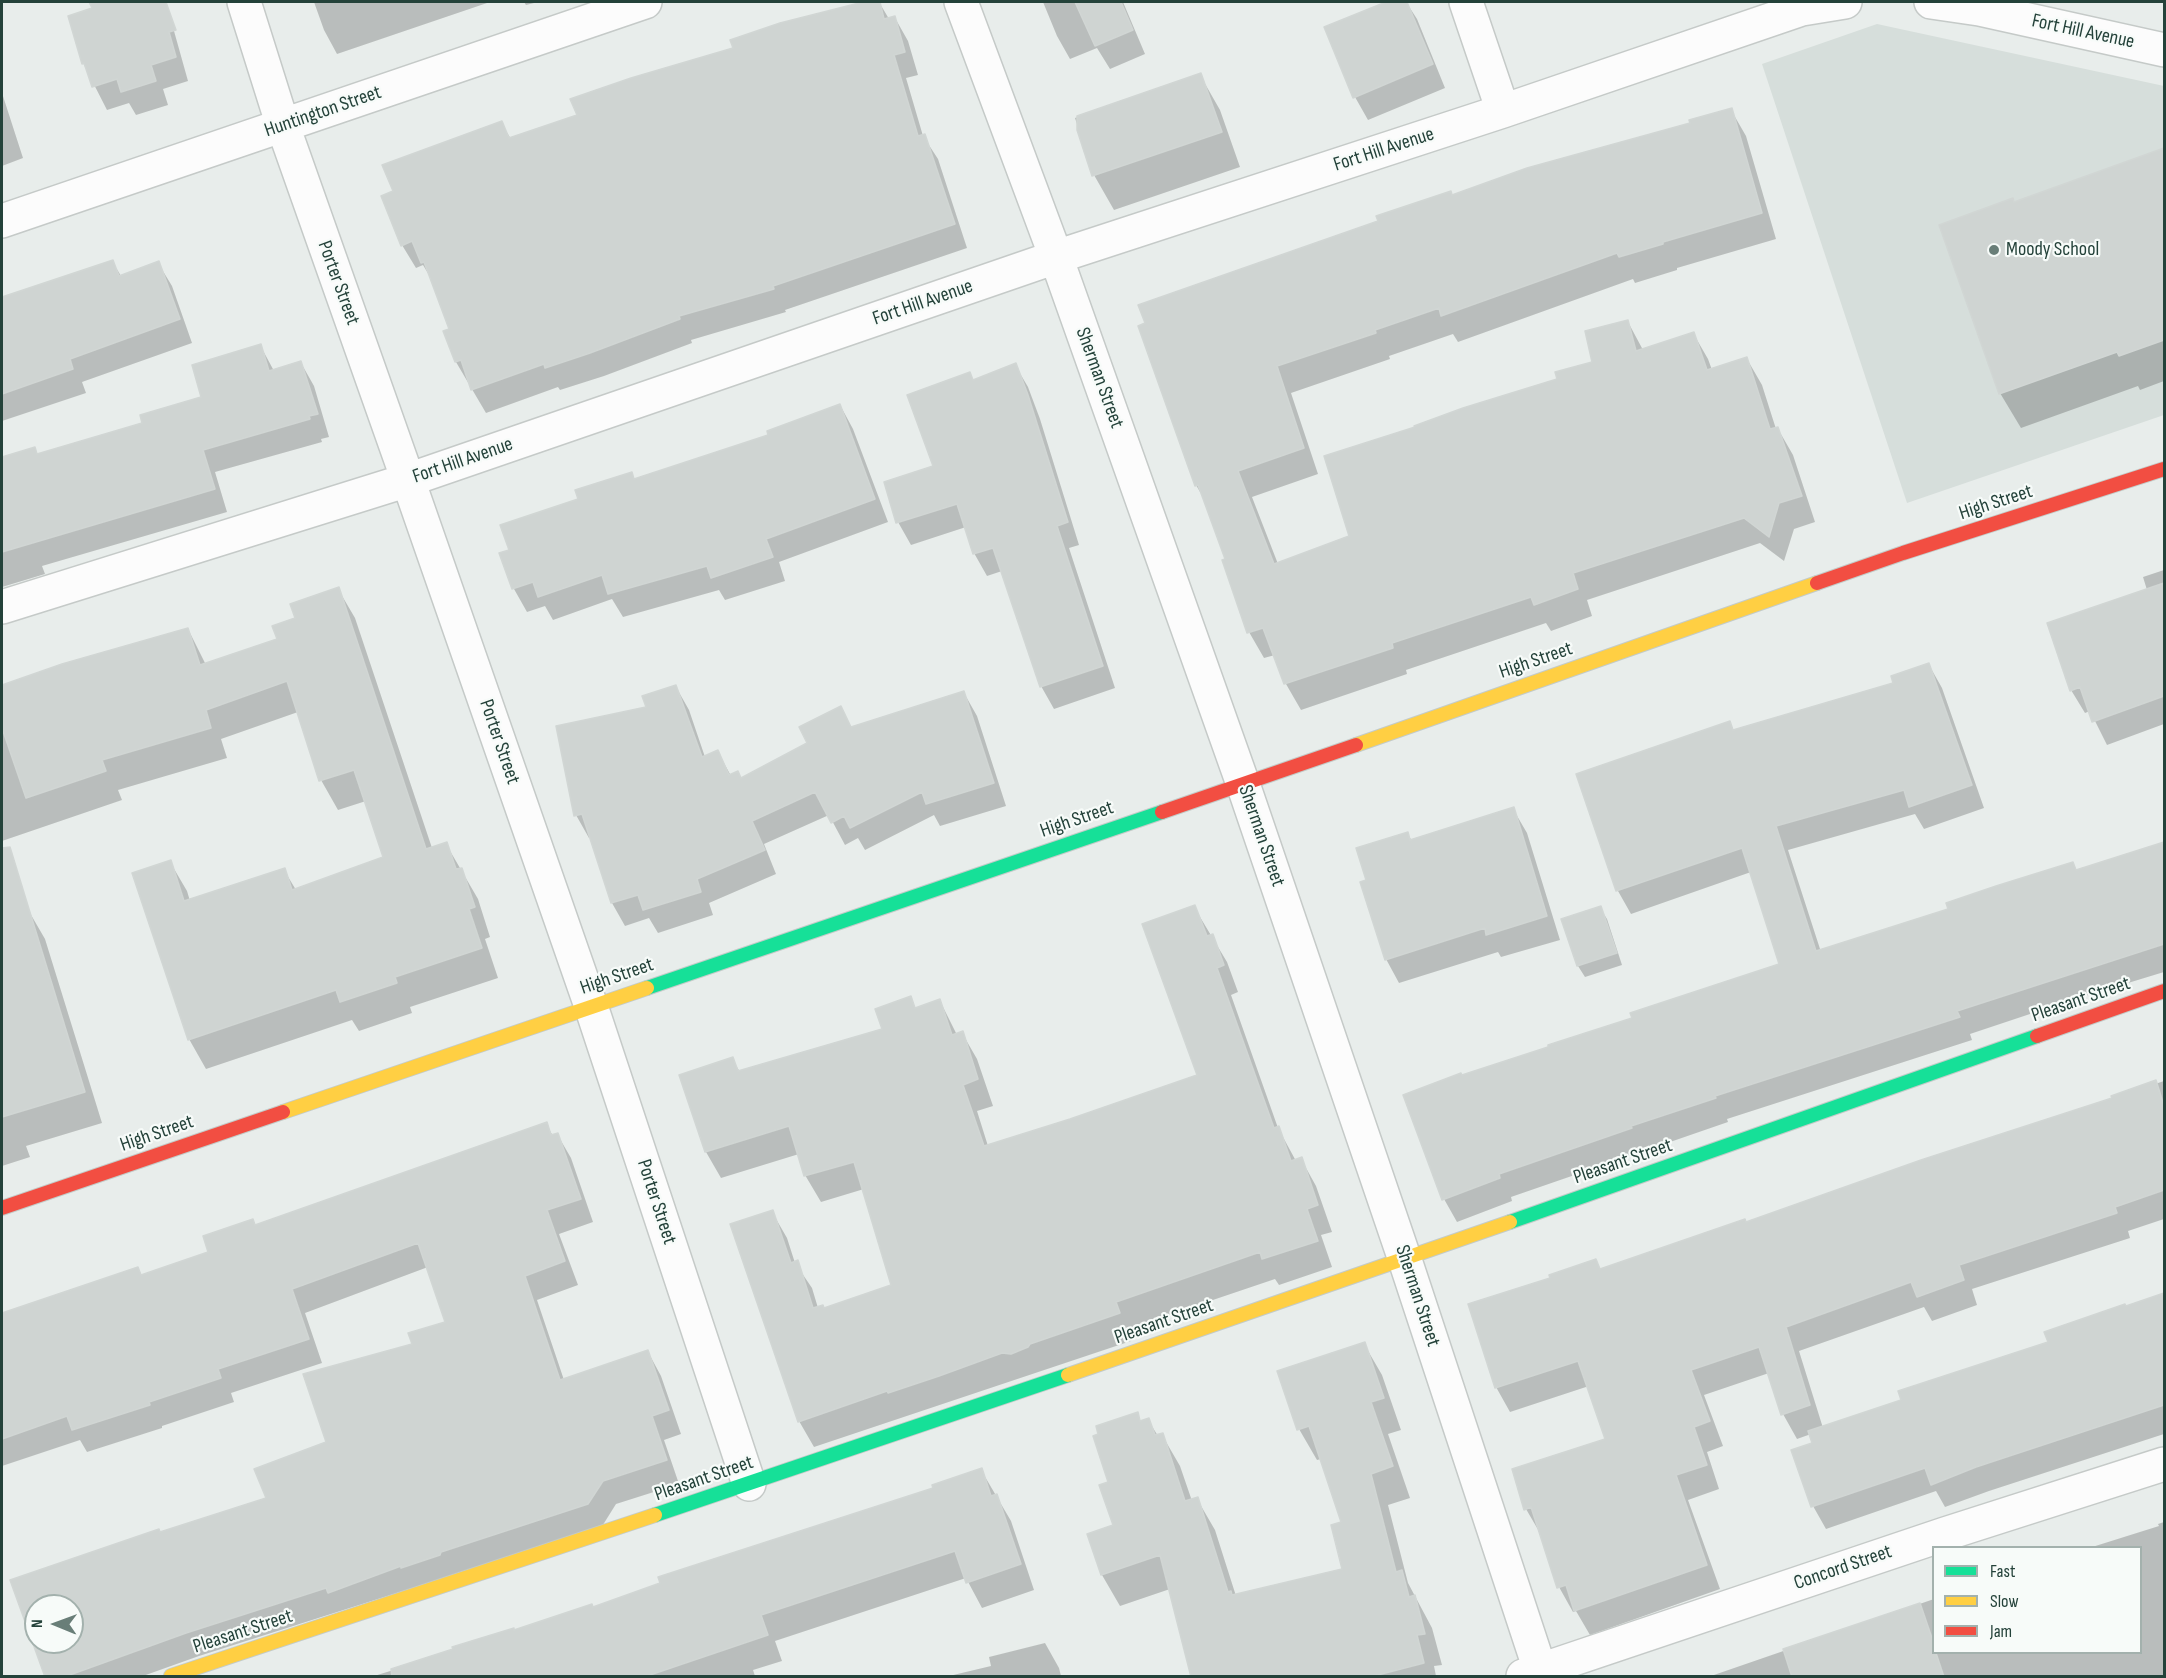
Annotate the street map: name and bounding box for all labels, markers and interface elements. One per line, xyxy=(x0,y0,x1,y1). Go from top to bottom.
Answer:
street label: Fort Hill Avenue xyxy=(2030,9,2136,55)
street label: Huntington Street xyxy=(262,81,384,143)
street label: Fort Hill Avenue xyxy=(1331,122,1437,178)
street label: Porter Street xyxy=(312,238,364,328)
place label: Moody School xyxy=(2006,238,2099,262)
marker: Moody School xyxy=(1987,243,2001,257)
street label: Fort Hill Avenue xyxy=(870,275,976,331)
street label: Sherman Street xyxy=(1070,324,1128,432)
street label: Fort Hill Avenue xyxy=(410,433,516,489)
street label: High Street xyxy=(1956,480,2036,526)
street label: High Street xyxy=(1496,637,1576,685)
street label: Porter Street xyxy=(473,697,525,787)
street label: Sherman Street xyxy=(1232,782,1290,890)
street label: High Street xyxy=(1037,796,1117,844)
street label: High Street xyxy=(577,953,657,1001)
street label: Pleasant Street xyxy=(2028,972,2134,1028)
street label: High Street xyxy=(117,1110,197,1158)
street label: Pleasant Street xyxy=(1570,1134,1676,1190)
street label: Porter Street xyxy=(631,1157,681,1247)
street label: Sherman Street xyxy=(1389,1242,1445,1350)
street label: Pleasant Street xyxy=(1111,1294,1217,1350)
street label: Pleasant Street xyxy=(651,1451,757,1507)
street label: Concord Street xyxy=(1791,1540,1895,1596)
legend xyxy=(1932,1546,2142,1654)
text: Fast xyxy=(1990,1561,2015,1582)
text: Slow xyxy=(1990,1591,2019,1612)
north arrow xyxy=(24,1594,84,1654)
street label: Pleasant Street xyxy=(190,1605,296,1659)
text: N xyxy=(28,1619,47,1628)
text: Jam xyxy=(1990,1621,2012,1642)

